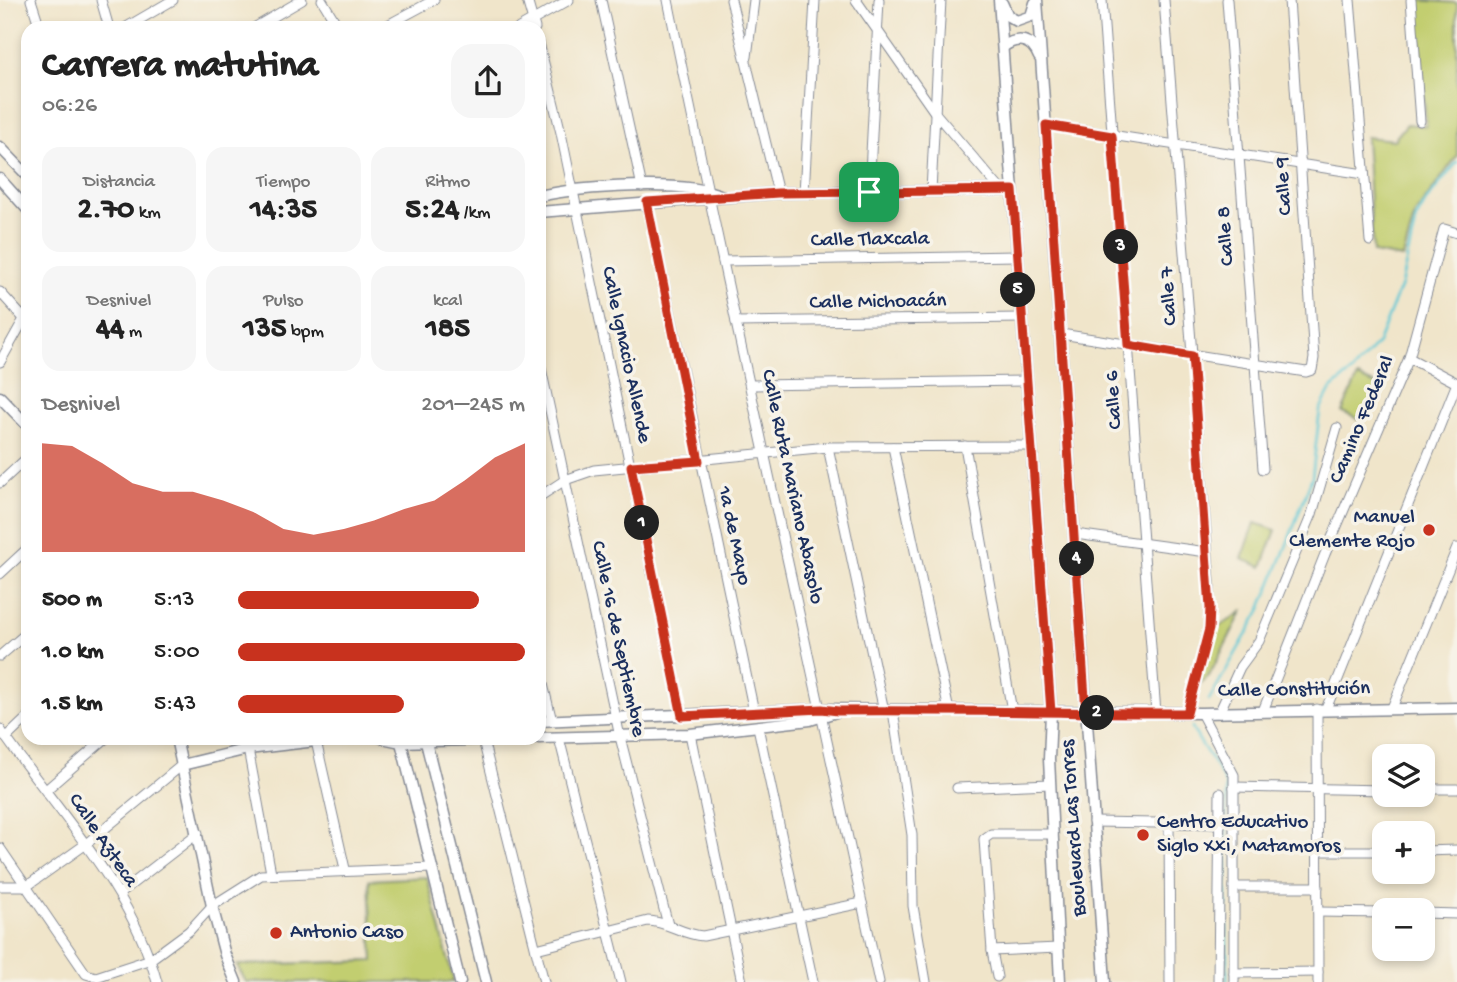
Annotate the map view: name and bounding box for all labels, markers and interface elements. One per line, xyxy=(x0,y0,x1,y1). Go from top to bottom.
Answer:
button: share xyxy=(451,44,525,118)
text: Carrera matutina xyxy=(42,45,318,89)
text: 06:26 xyxy=(42,93,97,120)
street label: Calle 9 xyxy=(1270,155,1300,216)
pin xyxy=(839,162,899,222)
text: Distancia xyxy=(83,171,155,194)
text: Tiempo xyxy=(257,171,310,194)
text: Ritmo xyxy=(425,171,470,194)
icon: arrive xyxy=(850,173,888,211)
text: 2.70 xyxy=(78,194,134,229)
text: 14:35 xyxy=(250,194,317,229)
text: 5:24 xyxy=(405,194,459,229)
text: km xyxy=(134,202,161,225)
text: /km xyxy=(459,202,490,225)
street label: Calle 8 xyxy=(1212,205,1242,267)
street label: Calle Tlaxcala xyxy=(810,227,931,255)
pin: 3 xyxy=(1104,230,1138,264)
text: 3 xyxy=(1116,235,1125,258)
street label: Calle Ignacio Allende xyxy=(594,264,656,447)
street label: Calle 7 xyxy=(1155,265,1185,326)
pin: 5 xyxy=(1000,272,1036,308)
text: 5 xyxy=(1013,278,1023,301)
street label: Calle Michoacán xyxy=(809,289,947,317)
text: Desnivel xyxy=(87,290,152,313)
text: Pulso xyxy=(263,290,304,313)
text: kcal xyxy=(433,290,463,313)
text: 44 xyxy=(96,313,124,348)
text: 135 xyxy=(243,313,287,348)
text: 185 xyxy=(426,313,470,348)
text: m xyxy=(124,321,142,344)
text: bpm xyxy=(287,321,324,344)
street label: Camino Federal xyxy=(1325,352,1401,488)
street label: Calle Ruta Mariano Abasolo xyxy=(754,367,828,607)
street label: Calle 6 xyxy=(1100,369,1130,430)
text: Desnivel xyxy=(42,392,120,419)
text: 201–245 m xyxy=(421,392,525,419)
street label: 1a de Mayo xyxy=(710,483,756,588)
pin: 1 xyxy=(624,505,660,540)
place label: Manuel Clemente Rojo xyxy=(1289,506,1415,555)
text: 1 xyxy=(638,511,645,534)
marker: Manuel Clemente Rojo xyxy=(1421,522,1437,538)
street label: Calle 16 de Septiembre xyxy=(584,539,650,740)
pin: 4 xyxy=(1060,542,1094,576)
text: 4 xyxy=(1072,547,1081,570)
text: 500 m xyxy=(42,587,102,614)
text: 5:13 xyxy=(154,587,195,614)
text: 1.0 km xyxy=(42,639,104,666)
text: 5:00 xyxy=(154,639,199,666)
street label: Calle Constitución xyxy=(1218,677,1370,705)
text: 1.5 km xyxy=(42,691,103,718)
text: 5:43 xyxy=(154,691,196,718)
pin: 2 xyxy=(1080,696,1114,730)
text: 2 xyxy=(1092,701,1101,724)
street label: Boulevard Las Torres xyxy=(1056,738,1094,918)
map controls xyxy=(1372,744,1435,961)
button: layers xyxy=(1372,744,1435,807)
street label: Calle Azteca xyxy=(61,789,143,894)
place label: Centro Educativo Siglo Xxi, Matamoros xyxy=(1157,811,1342,860)
button: + xyxy=(1372,821,1435,884)
marker: Centro Educativo Siglo Xxi, Matamoros xyxy=(1135,827,1151,843)
button: − xyxy=(1372,898,1435,961)
place label: Antonio Caso xyxy=(290,921,404,946)
marker: Antonio Caso xyxy=(268,925,284,941)

